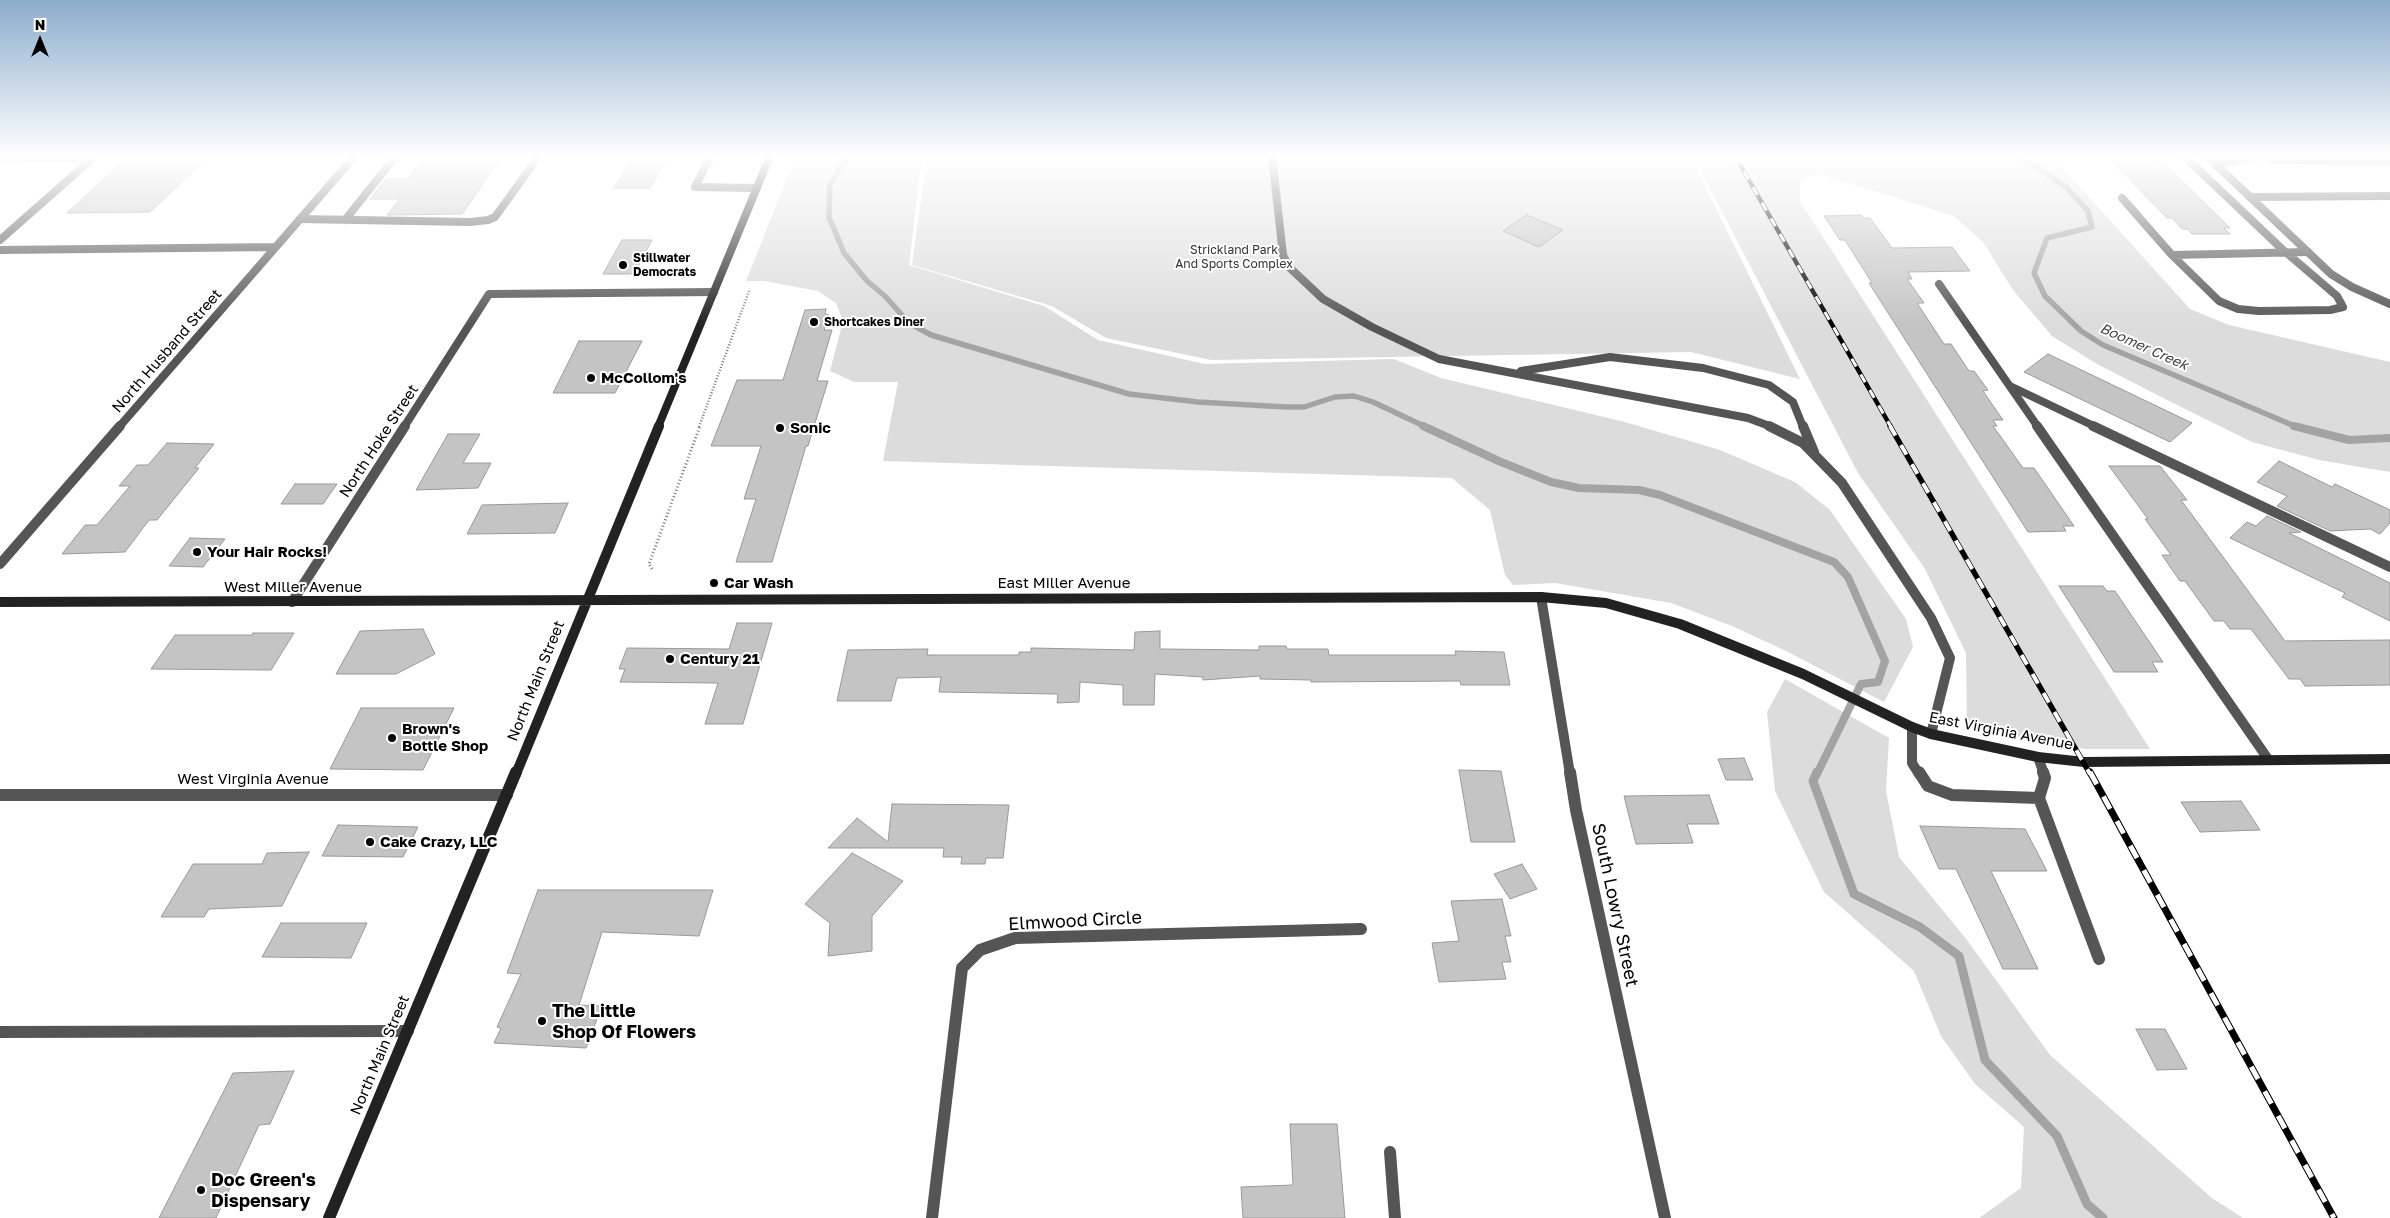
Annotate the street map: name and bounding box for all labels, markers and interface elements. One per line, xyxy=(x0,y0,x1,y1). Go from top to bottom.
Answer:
north arrow xyxy=(15,15,65,65)
text: N xyxy=(35,16,45,33)
park label: Strickland Park And Sports Complex xyxy=(1175,243,1293,271)
place label: Stillwater Democrats xyxy=(633,251,696,279)
marker: Stillwater Democrats xyxy=(617,259,629,271)
street label: North Husband Street xyxy=(108,285,226,417)
place label: Shortcakes Diner xyxy=(824,315,924,329)
marker: Shortcakes Diner xyxy=(808,316,820,328)
water label: Boomer Creek xyxy=(2097,320,2191,374)
place label: McCollom's xyxy=(601,369,687,387)
marker: McCollom's xyxy=(585,372,597,384)
street label: North Hoke Street xyxy=(336,381,422,501)
place label: Sonic xyxy=(790,419,831,437)
marker: Sonic xyxy=(774,422,786,434)
place label: Your Hair Rocks! xyxy=(207,543,327,561)
marker: Your Hair Rocks! xyxy=(191,546,203,558)
place label: Car Wash xyxy=(724,574,793,592)
street label: East Miller Avenue xyxy=(998,574,1130,592)
marker: Car Wash xyxy=(708,577,720,589)
street label: West Miller Avenue xyxy=(224,578,362,596)
street label: North Main Street xyxy=(504,618,568,744)
place label: Century 21 xyxy=(680,650,759,668)
marker: Century 21 xyxy=(664,653,676,665)
street label: East Virginia Avenue xyxy=(1927,708,2075,754)
place label: Brown's Bottle Shop xyxy=(402,720,488,755)
marker: Brown's Bottle Shop xyxy=(386,732,398,744)
street label: West Virginia Avenue xyxy=(177,770,329,788)
street label: South Lowry Street xyxy=(1587,821,1643,989)
place label: Cake Crazy, LLC xyxy=(380,833,497,851)
marker: Cake Crazy, LLC xyxy=(364,836,376,848)
street label: Elmwood Circle xyxy=(1008,907,1142,935)
street label: North Main Street xyxy=(347,992,413,1118)
place label: The Little Shop Of Flowers xyxy=(552,1000,696,1042)
marker: The Little Shop Of Flowers xyxy=(536,1015,548,1027)
place label: Doc Green's Dispensary xyxy=(211,1169,316,1212)
marker: Doc Green's Dispensary xyxy=(195,1184,207,1196)

